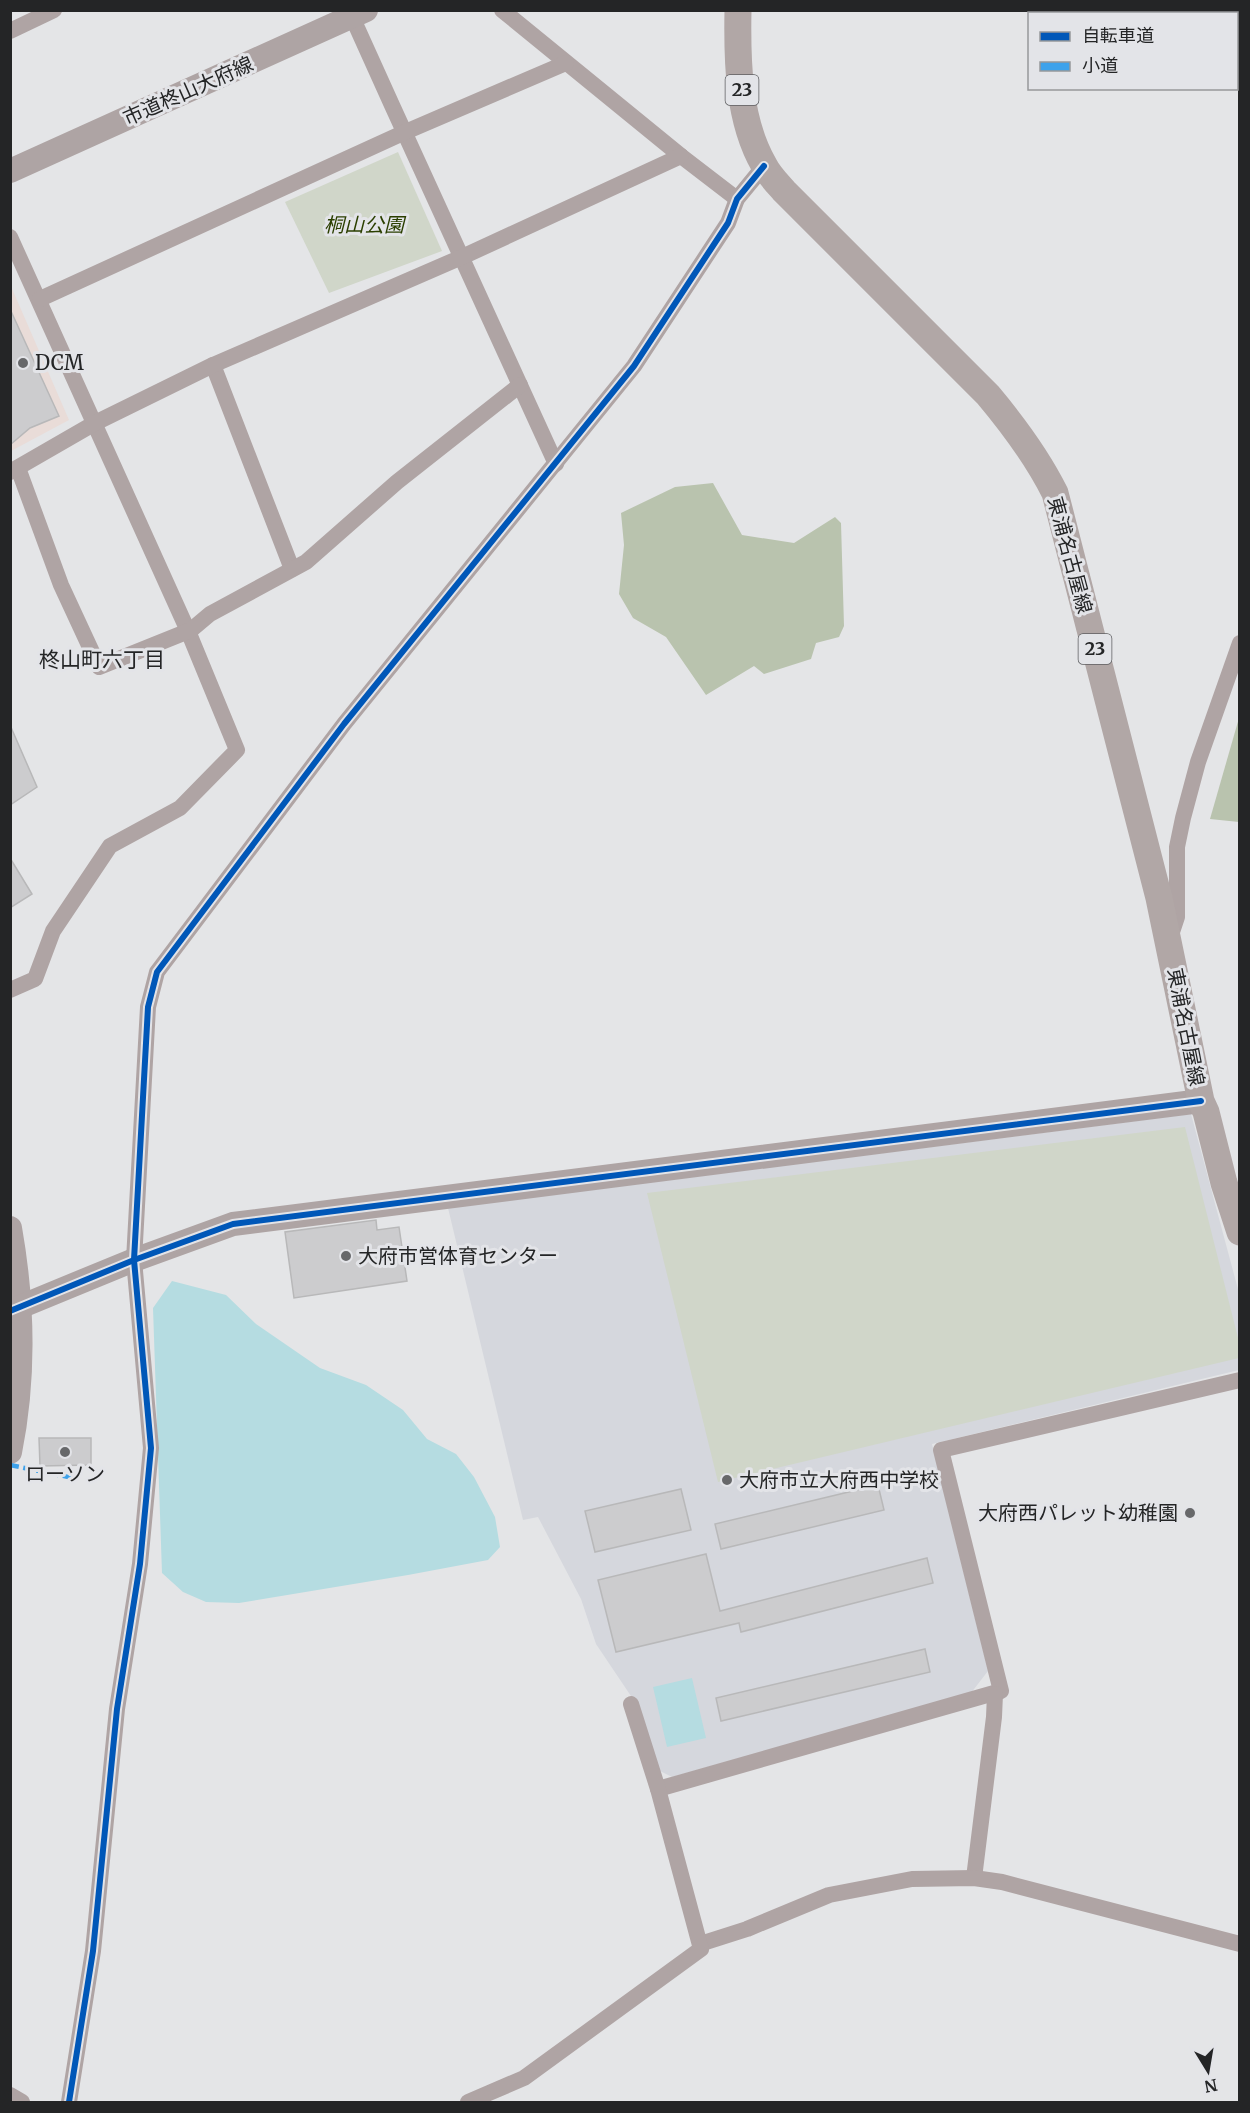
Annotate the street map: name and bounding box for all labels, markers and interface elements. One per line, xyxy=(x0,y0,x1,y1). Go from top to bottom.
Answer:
legend xyxy=(1028,12,1238,90)
text: 自転車道 xyxy=(1082,24,1154,47)
street label: 市道柊山大府線 xyxy=(119,51,257,130)
text: 小道 xyxy=(1082,54,1118,77)
road number: 23 xyxy=(726,75,758,105)
park label: 桐山公園 xyxy=(324,212,407,237)
place label: DCM xyxy=(35,350,84,375)
marker: DCM xyxy=(16,356,30,370)
street label: 東浦名古屋線 xyxy=(1043,494,1098,616)
road number: 23 xyxy=(1078,634,1112,664)
district label: 柊山町六丁目 xyxy=(39,646,165,673)
street label: 東浦名古屋線 xyxy=(1163,966,1210,1088)
place label: 大府市営体育センター xyxy=(358,1243,558,1268)
marker: 大府市営体育センター xyxy=(339,1249,353,1263)
marker: ローソン xyxy=(58,1445,72,1459)
place label: ローソン xyxy=(25,1461,105,1486)
place label: 大府市立大府西中学校 xyxy=(739,1467,939,1492)
marker: 大府市立大府西中学校 xyxy=(720,1473,734,1487)
place label: 大府西パレット幼稚園 xyxy=(978,1500,1178,1525)
marker: 大府西パレット幼稚園 xyxy=(1183,1506,1197,1520)
north arrow xyxy=(1178,2041,1238,2101)
text: N xyxy=(1202,2075,1219,2097)

